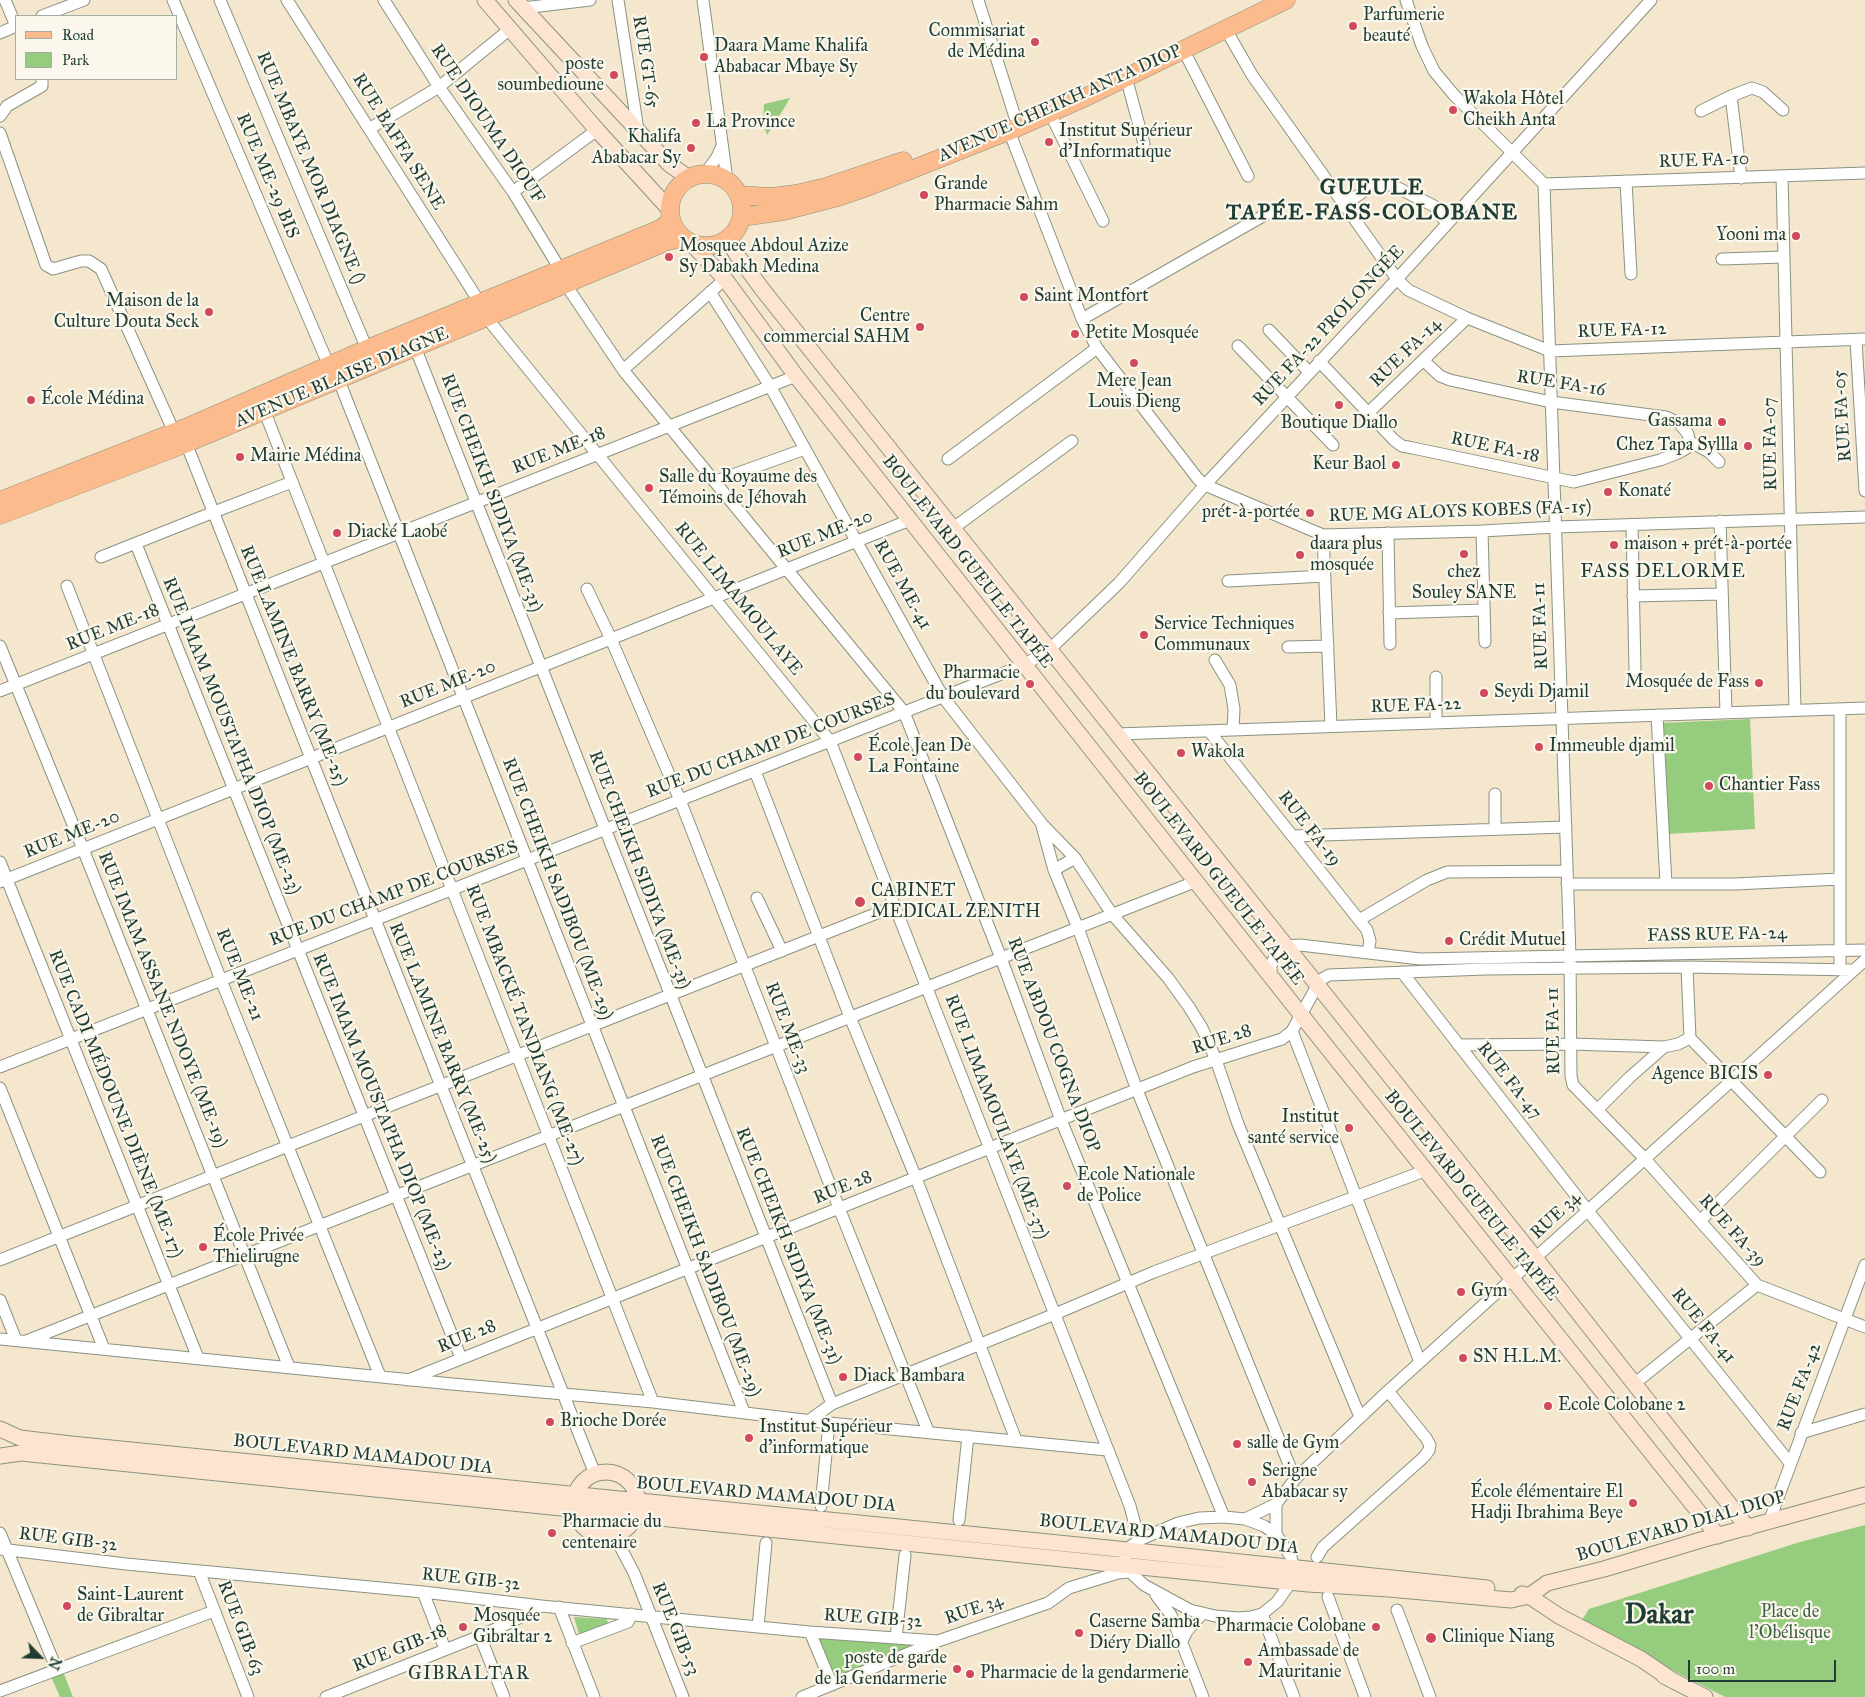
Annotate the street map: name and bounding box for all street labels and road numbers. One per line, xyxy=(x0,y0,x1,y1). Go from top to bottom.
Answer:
street label: RUE GT-65 xyxy=(627,14,663,110)
street label: RUE DIOUMA DIOUF xyxy=(426,40,548,208)
street label: AVENUE CHEIKH ANTA DIOP xyxy=(935,40,1185,168)
street label: RUE MBAYE MOR DIAGNE () xyxy=(251,48,369,288)
street label: RUE BAFFA SENE xyxy=(347,70,449,214)
street label: RUE ME-29 BIS xyxy=(231,110,303,242)
street label: RUE FA-10 xyxy=(1658,149,1750,173)
street label: RUE FA-22 PROLONGÉE xyxy=(1249,241,1409,411)
street label: RUE FA-14 xyxy=(1366,314,1446,392)
street label: RUE FA-12 xyxy=(1577,319,1667,343)
street label: AVENUE BLAISE DIAGNE xyxy=(232,323,452,433)
street label: RUE FA-16 xyxy=(1515,366,1607,402)
street label: RUE FA-05 xyxy=(1829,369,1857,463)
street label: RUE CHEIKH SIDIYA (ME-31) xyxy=(435,371,547,615)
street label: RUE FA-07 xyxy=(1759,397,1783,491)
street label: RUE ME-18 xyxy=(509,423,609,479)
street label: RUE FA-18 xyxy=(1449,428,1541,468)
street label: BOULEVARD GUEULE TAPÉE xyxy=(877,451,1057,673)
street label: RUE MG ALOYS KOBES (FA-15) xyxy=(1328,497,1592,527)
street label: RUE ME-20 xyxy=(774,506,876,564)
street label: RUE LIMAMOULAYE xyxy=(670,518,806,680)
street label: RUE ME-41 xyxy=(869,536,935,634)
street label: RUE LAMINE BARRY (ME-25) xyxy=(235,543,351,789)
street label: RUE IMAM MOUSTAPHA DIOP (ME-23) xyxy=(157,574,305,898)
street label: RUE FA-11 xyxy=(1529,582,1553,670)
street label: RUE ME-18 xyxy=(63,600,163,656)
street label: RUE ME-20 xyxy=(397,656,499,714)
street label: RUE DU CHAMP DE COURSES xyxy=(643,688,899,804)
street label: RUE FA-22 xyxy=(1370,694,1462,718)
street label: RUE CHEIKH SIDIYA (ME-31) xyxy=(583,748,695,992)
street label: RUE CHEIKH SADIBOU (ME-29) xyxy=(497,755,617,1023)
street label: BOULEVARD GUEULE TAPÉE xyxy=(1128,768,1308,990)
street label: RUE FA-19 xyxy=(1273,787,1345,871)
street label: RUE ME-20 xyxy=(21,806,123,864)
street label: RUE DU CHAMP DE COURSES xyxy=(266,836,522,952)
street label: RUE IMAM ASSANE NDOYE (ME-19) xyxy=(93,849,231,1151)
street label: RUE MBACKÉ TANDIANG (ME-27) xyxy=(460,881,588,1169)
street label: RUE LAMINE BARRY (ME-25) xyxy=(384,920,500,1166)
street label: FASS RUE FA-24 xyxy=(1647,923,1787,947)
street label: RUE ME-21 xyxy=(211,926,267,1024)
street label: RUE ABDOU COGNA DIOP xyxy=(1002,935,1104,1155)
street label: RUE CADI MÉDOUNE DIÈNE (ME-17) xyxy=(43,947,187,1261)
street label: RUE IMAM MOUSTAPHA DIOP (ME-23) xyxy=(307,950,455,1274)
street label: RUE ME-33 xyxy=(760,979,814,1077)
street label: RUE FA-11 xyxy=(1542,987,1566,1075)
street label: RUE LIMAMOULAYE (ME-37) xyxy=(939,992,1053,1242)
street label: RUE 28 xyxy=(1189,1020,1255,1060)
street label: RUE FA-47 xyxy=(1472,1038,1546,1124)
street label: BOULEVARD GUEULE TAPÉE xyxy=(1379,1086,1563,1306)
street label: RUE CHEIKH SIDIYA (ME-31) xyxy=(730,1124,846,1368)
street label: RUE CHEIKH SADIBOU (ME-29) xyxy=(645,1132,765,1400)
street label: RUE 28 xyxy=(810,1166,876,1210)
street label: RUE 34 xyxy=(1527,1188,1585,1244)
street label: RUE FA-39 xyxy=(1694,1190,1770,1272)
street label: RUE FA-41 xyxy=(1666,1284,1740,1368)
street label: RUE 28 xyxy=(434,1315,500,1359)
street label: RUE FA-42 xyxy=(1773,1340,1827,1434)
street label: BOULEVARD MAMADOU DIA xyxy=(232,1431,494,1479)
street label: BOULEVARD MAMADOU DIA xyxy=(635,1473,897,1517)
street label: BOULEVARD DIAL DIOP xyxy=(1574,1487,1788,1567)
street label: BOULEVARD MAMADOU DIA xyxy=(1038,1511,1300,1559)
street label: RUE GIB-32 xyxy=(17,1523,119,1557)
street label: RUE GIB-32 xyxy=(421,1564,521,1596)
street label: RUE GIB-63 xyxy=(212,1578,268,1678)
street label: RUE GIB-53 xyxy=(646,1579,704,1679)
street label: RUE 34 xyxy=(942,1590,1006,1630)
street label: RUE GIB-32 xyxy=(823,1605,923,1633)
street label: RUE GIB-18 xyxy=(350,1620,450,1678)

